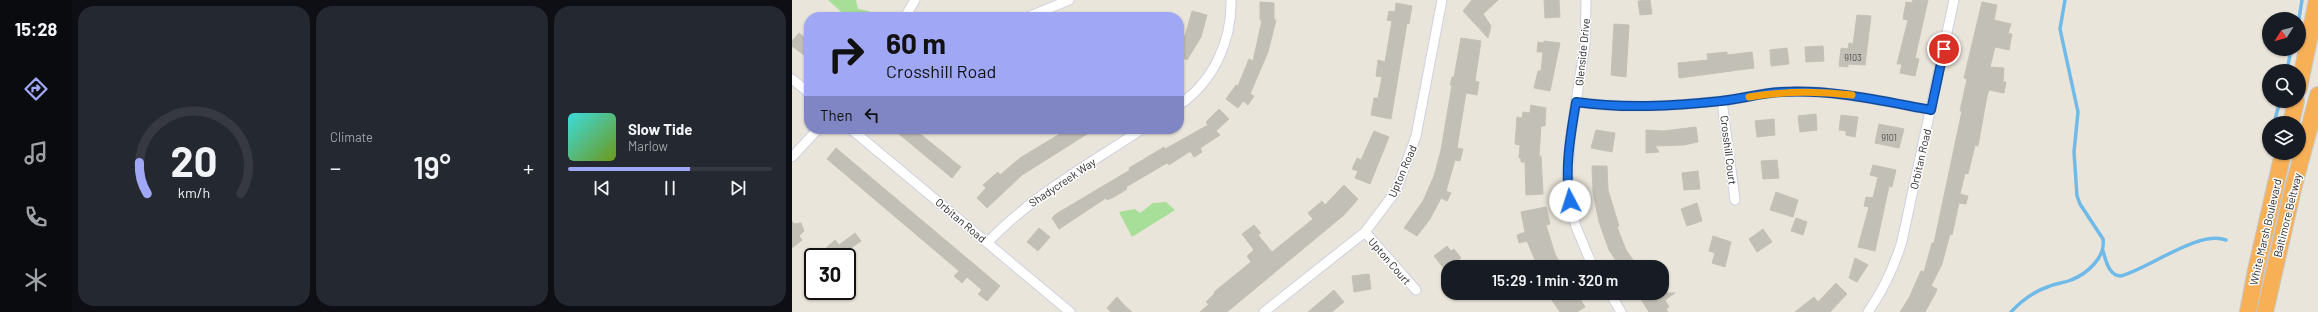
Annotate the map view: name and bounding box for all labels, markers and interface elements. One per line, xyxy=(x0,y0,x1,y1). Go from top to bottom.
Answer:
north arrow xyxy=(2262,12,2306,56)
map controls xyxy=(2262,12,2306,160)
text: 15:28 xyxy=(15,18,57,40)
street label: Glenside Drive xyxy=(1572,18,1592,86)
text: 60 m xyxy=(886,26,946,60)
icon: right xyxy=(820,28,872,80)
pin xyxy=(1927,32,1961,66)
icon: arrive xyxy=(1933,38,1955,60)
house number: 9103 xyxy=(1844,52,1862,63)
text: Crosshill Road xyxy=(886,60,996,82)
button: search xyxy=(2262,64,2306,108)
icon: directions xyxy=(22,75,50,103)
icon: left xyxy=(861,104,883,126)
text: Then xyxy=(820,106,853,124)
street label: Crosshill Court xyxy=(1718,115,1740,185)
button: layers xyxy=(2262,116,2306,160)
text: Slow Tide xyxy=(628,120,692,138)
street label: Orbitan Road xyxy=(1907,127,1933,191)
text: Climate xyxy=(330,129,373,145)
house number: 9101 xyxy=(1881,132,1897,143)
text: 20 xyxy=(170,135,218,185)
text: Marlow xyxy=(628,138,668,154)
icon: music xyxy=(22,139,50,167)
street label: Upton Road xyxy=(1385,143,1419,199)
text: 19° xyxy=(413,149,451,185)
text: − xyxy=(330,154,341,180)
text: + xyxy=(523,154,534,180)
street label: Shadycreek Way xyxy=(1026,155,1098,209)
street label: Baltimore Beltway xyxy=(2270,171,2304,259)
icon: previous xyxy=(591,177,613,199)
icon: pause xyxy=(659,177,681,199)
icon: next xyxy=(727,177,749,199)
street label: White Marsh Boulevard xyxy=(2246,177,2284,287)
position arrow xyxy=(1549,180,1591,222)
text: km/h xyxy=(178,184,210,201)
street label: Orbitan Road xyxy=(933,195,989,245)
icon: phone xyxy=(22,203,50,231)
street label: Upton Court xyxy=(1366,235,1414,287)
speed limit sign: 30 xyxy=(804,248,856,300)
icon: climate xyxy=(22,266,50,294)
text: 15:29 · 1 min · 320 m xyxy=(1492,271,1618,289)

